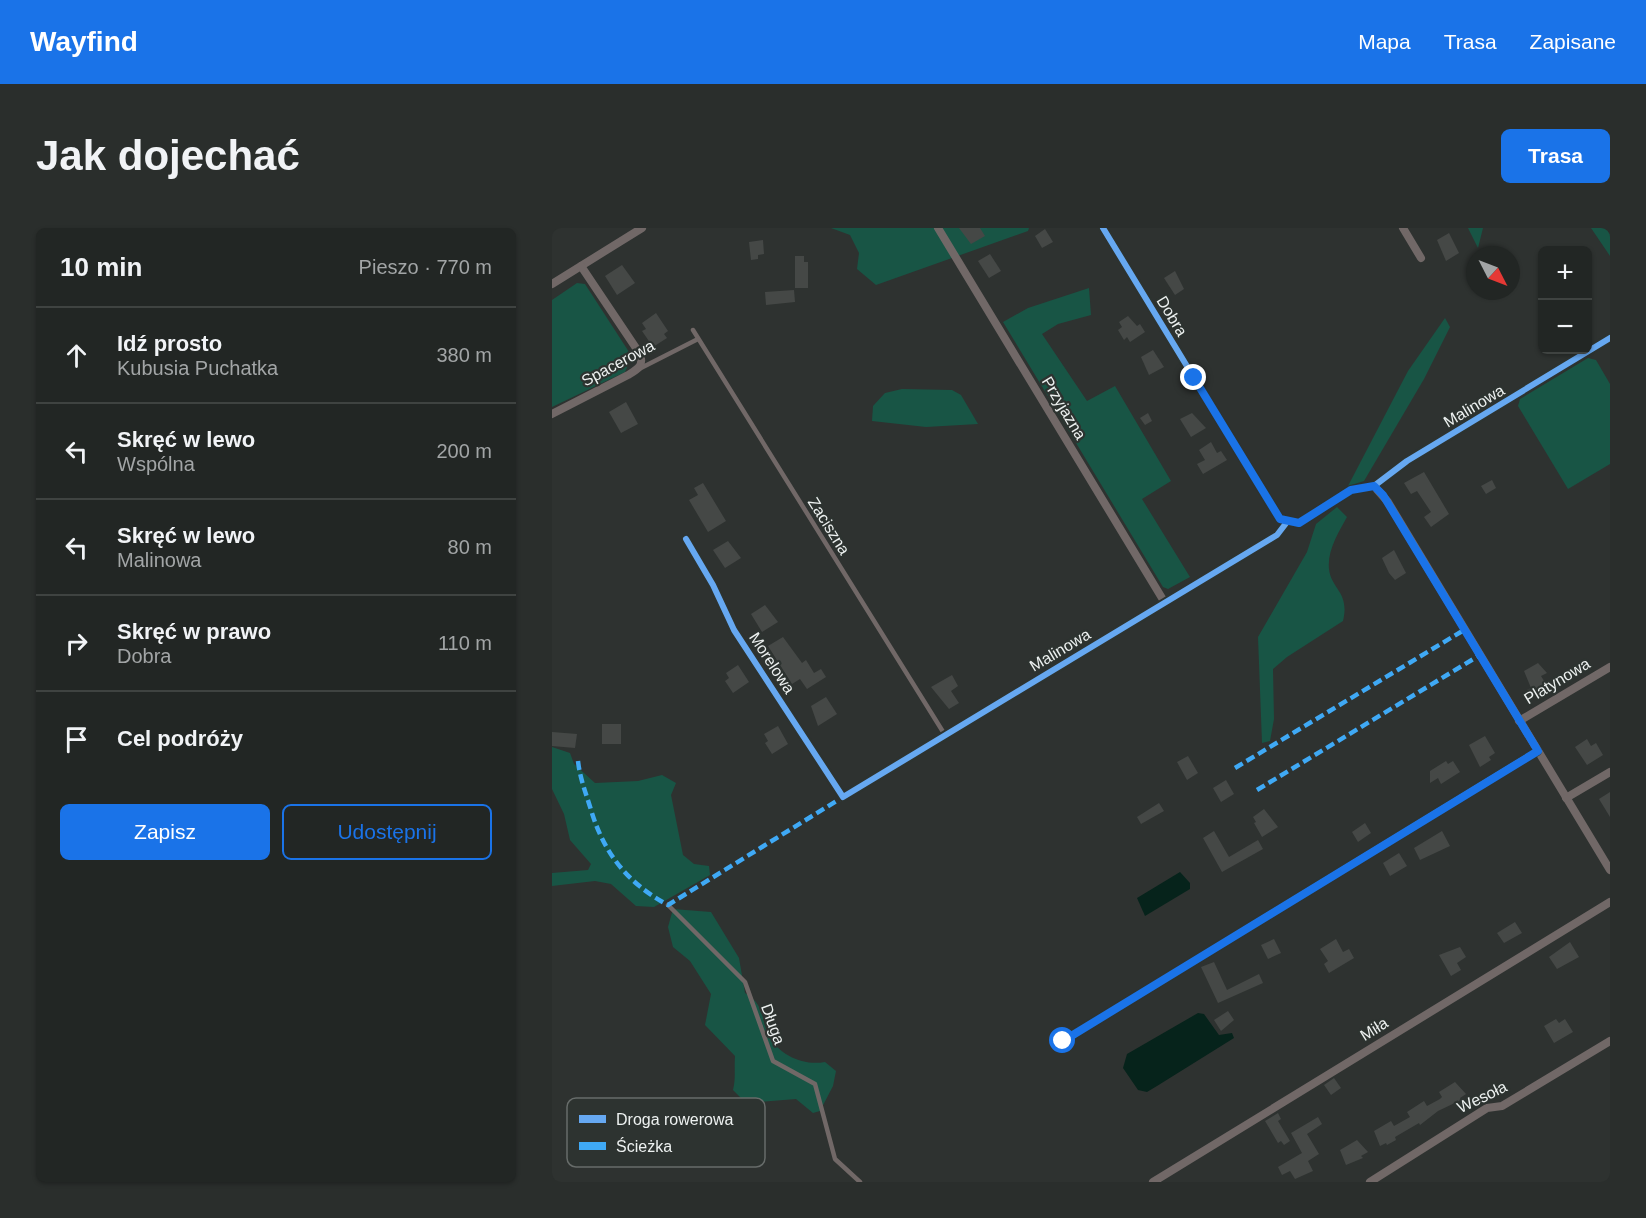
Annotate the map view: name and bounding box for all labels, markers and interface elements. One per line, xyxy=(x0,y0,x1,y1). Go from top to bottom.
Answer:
text: Wayfind xyxy=(30,26,138,57)
text: Mapa xyxy=(1358,30,1411,53)
text: Trasa xyxy=(1444,30,1497,53)
text: Zapisane xyxy=(1530,30,1616,53)
button: Trasa xyxy=(1501,129,1610,183)
text: Jak dojechać xyxy=(36,132,300,179)
north arrow xyxy=(1466,246,1520,300)
map controls xyxy=(1538,246,1592,354)
button: + xyxy=(1538,246,1592,300)
text: 10 min xyxy=(60,252,142,282)
text: Pieszo · 770 m xyxy=(359,256,492,278)
street label: Dobra xyxy=(1153,293,1191,339)
button: − xyxy=(1538,300,1592,354)
text: Idź prosto xyxy=(117,331,222,356)
street label: Spacerowa xyxy=(579,337,657,389)
icon: ahead xyxy=(60,339,93,372)
text: 380 m xyxy=(436,344,492,366)
text: Kubusia Puchatka xyxy=(117,357,278,379)
route end xyxy=(1180,364,1206,390)
street label: Przyjazna xyxy=(1039,374,1089,443)
street label: Malinowa xyxy=(1441,381,1507,431)
text: Skręć w lewo xyxy=(117,427,255,452)
icon: left xyxy=(60,435,93,468)
text: 200 m xyxy=(436,440,492,462)
text: Wspólna xyxy=(117,453,195,475)
street label: Zaciszna xyxy=(805,494,853,558)
text: Skręć w lewo xyxy=(117,523,255,548)
icon: left xyxy=(60,531,93,564)
text: 80 m xyxy=(448,536,492,558)
text: Malinowa xyxy=(117,549,201,571)
text: Skręć w prawo xyxy=(117,619,271,644)
street label: Malinowa xyxy=(1027,625,1093,675)
icon: right xyxy=(60,627,93,660)
street label: Morelowa xyxy=(746,629,798,697)
text: 110 m xyxy=(438,632,492,654)
text: Dobra xyxy=(117,645,171,667)
street label: Platynowa xyxy=(1521,655,1593,707)
icon: arrive xyxy=(60,723,93,756)
text: Cel podróży xyxy=(117,726,243,751)
button: Zapisz xyxy=(60,804,270,860)
button: Udostępnij xyxy=(282,804,492,860)
street label: Długa xyxy=(758,1001,788,1047)
street label: Miła xyxy=(1357,1014,1391,1044)
route start xyxy=(1049,1027,1075,1053)
street label: Wesoła xyxy=(1454,1078,1510,1116)
legend xyxy=(567,1098,765,1167)
text: Droga rowerowa xyxy=(616,1111,733,1128)
text: Ścieżka xyxy=(616,1137,672,1155)

